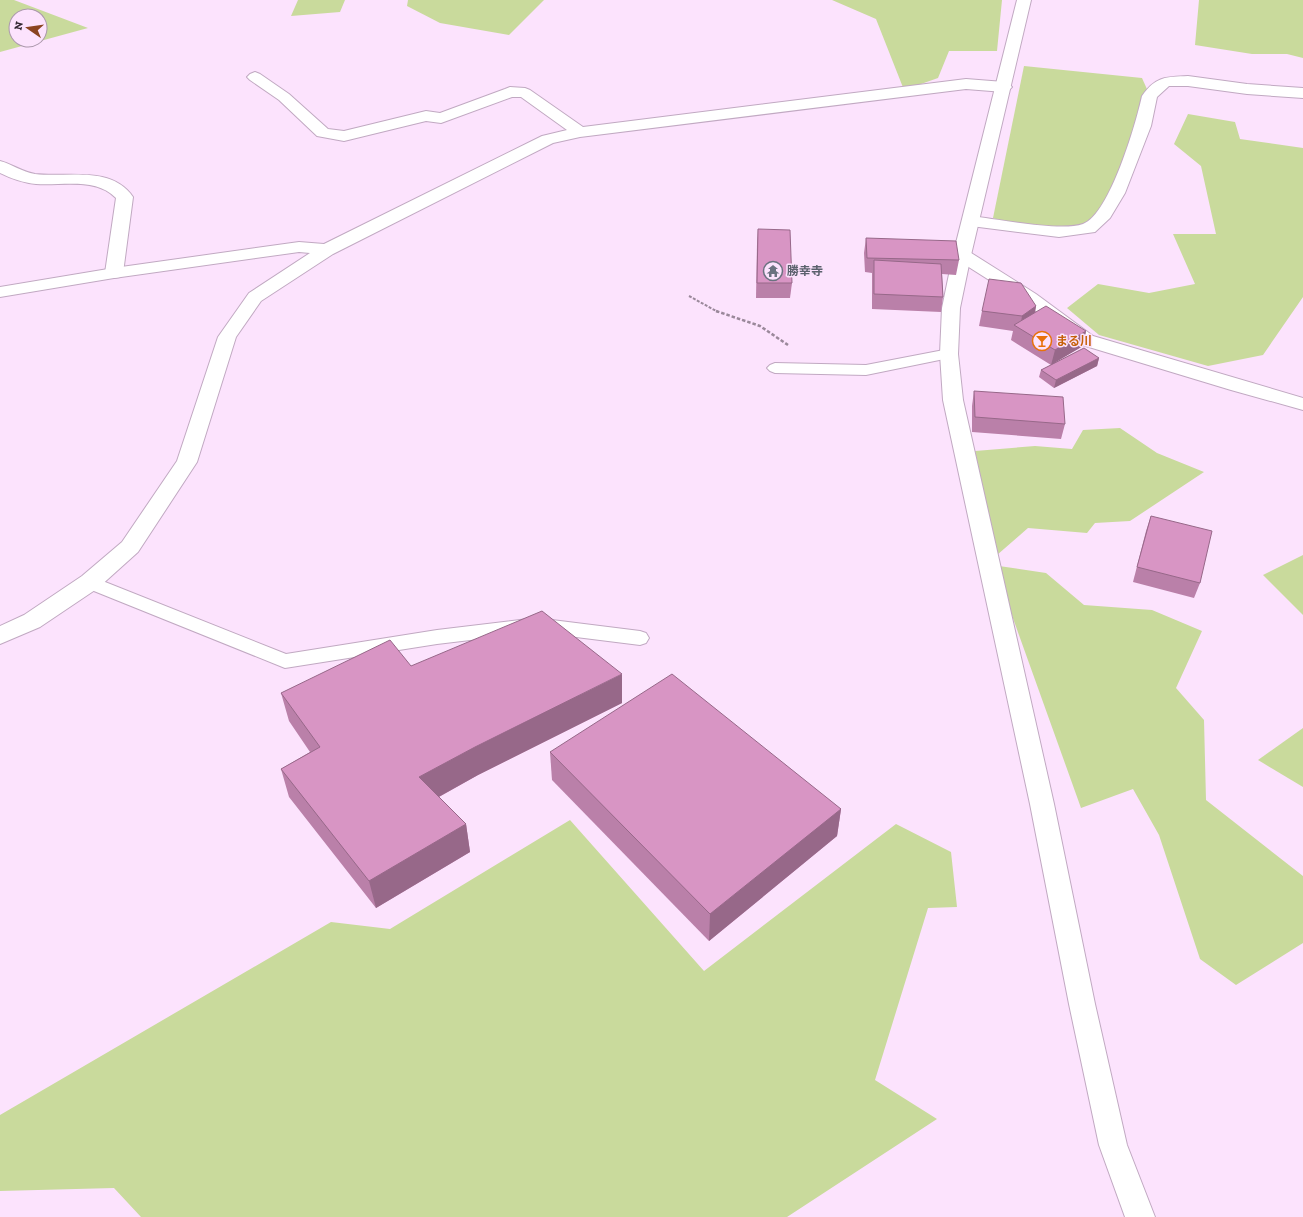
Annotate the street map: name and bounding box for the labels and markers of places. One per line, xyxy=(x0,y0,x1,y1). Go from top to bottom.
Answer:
temple icon: 勝幸寺 xyxy=(762,260,784,282)
place label: 勝幸寺 xyxy=(787,264,823,278)
bar icon: まる川 xyxy=(1031,330,1053,352)
place label: まる川 xyxy=(1056,334,1092,348)

